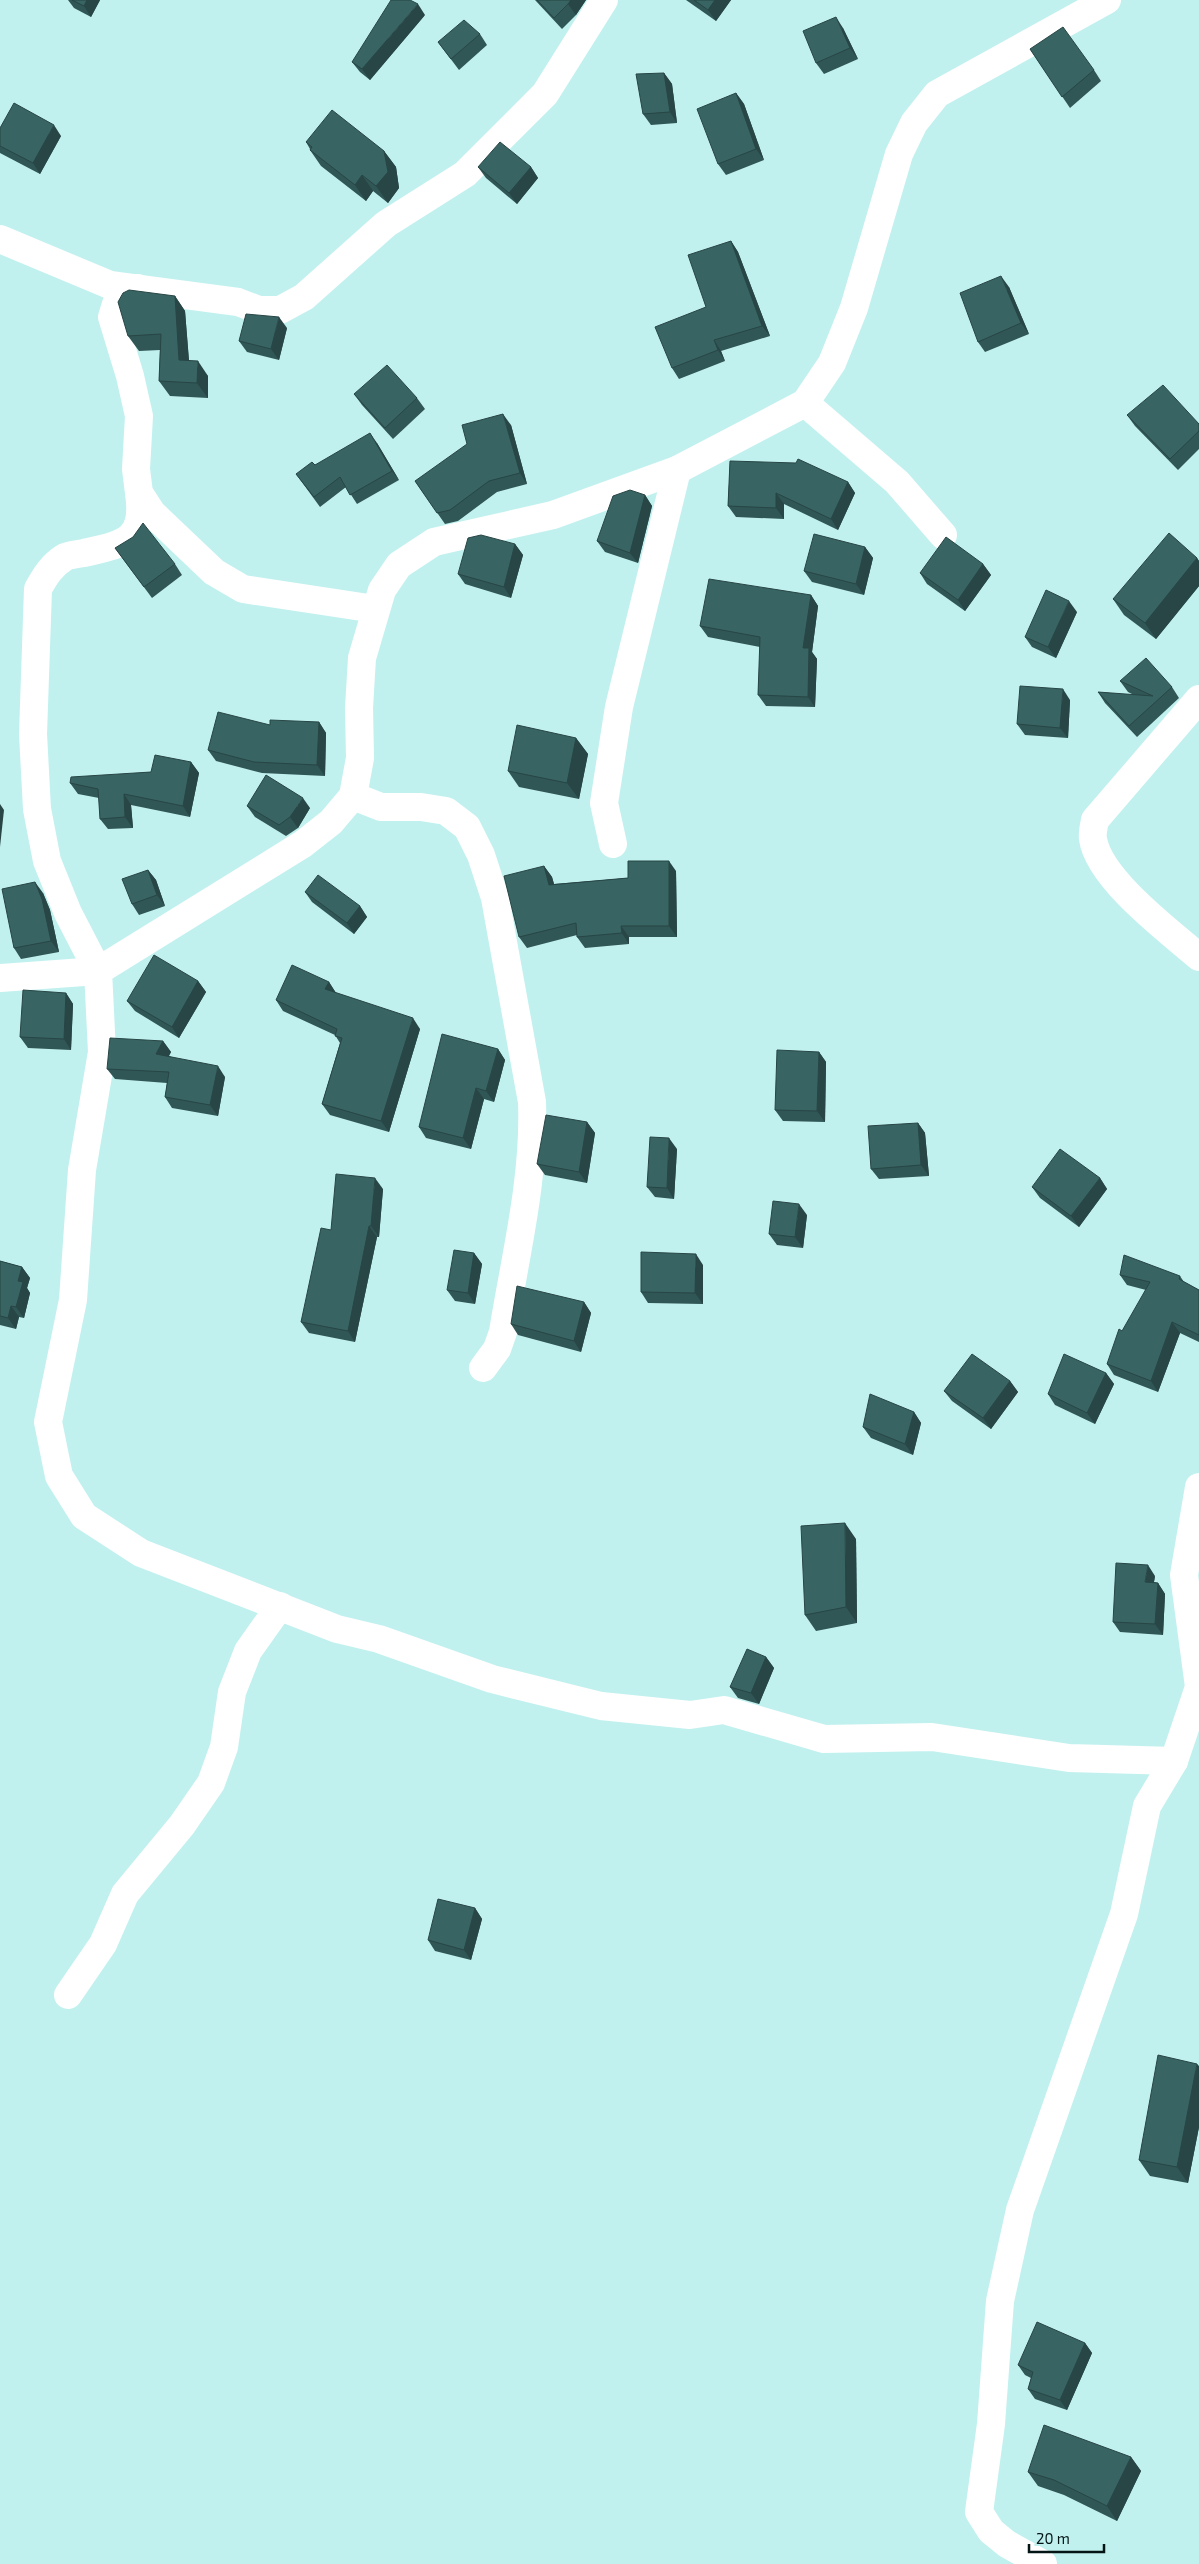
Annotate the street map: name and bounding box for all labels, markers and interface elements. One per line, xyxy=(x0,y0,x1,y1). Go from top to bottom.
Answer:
scale bar xyxy=(1029,2522,1104,2554)
text: 20 m xyxy=(1036,2529,1070,2547)

